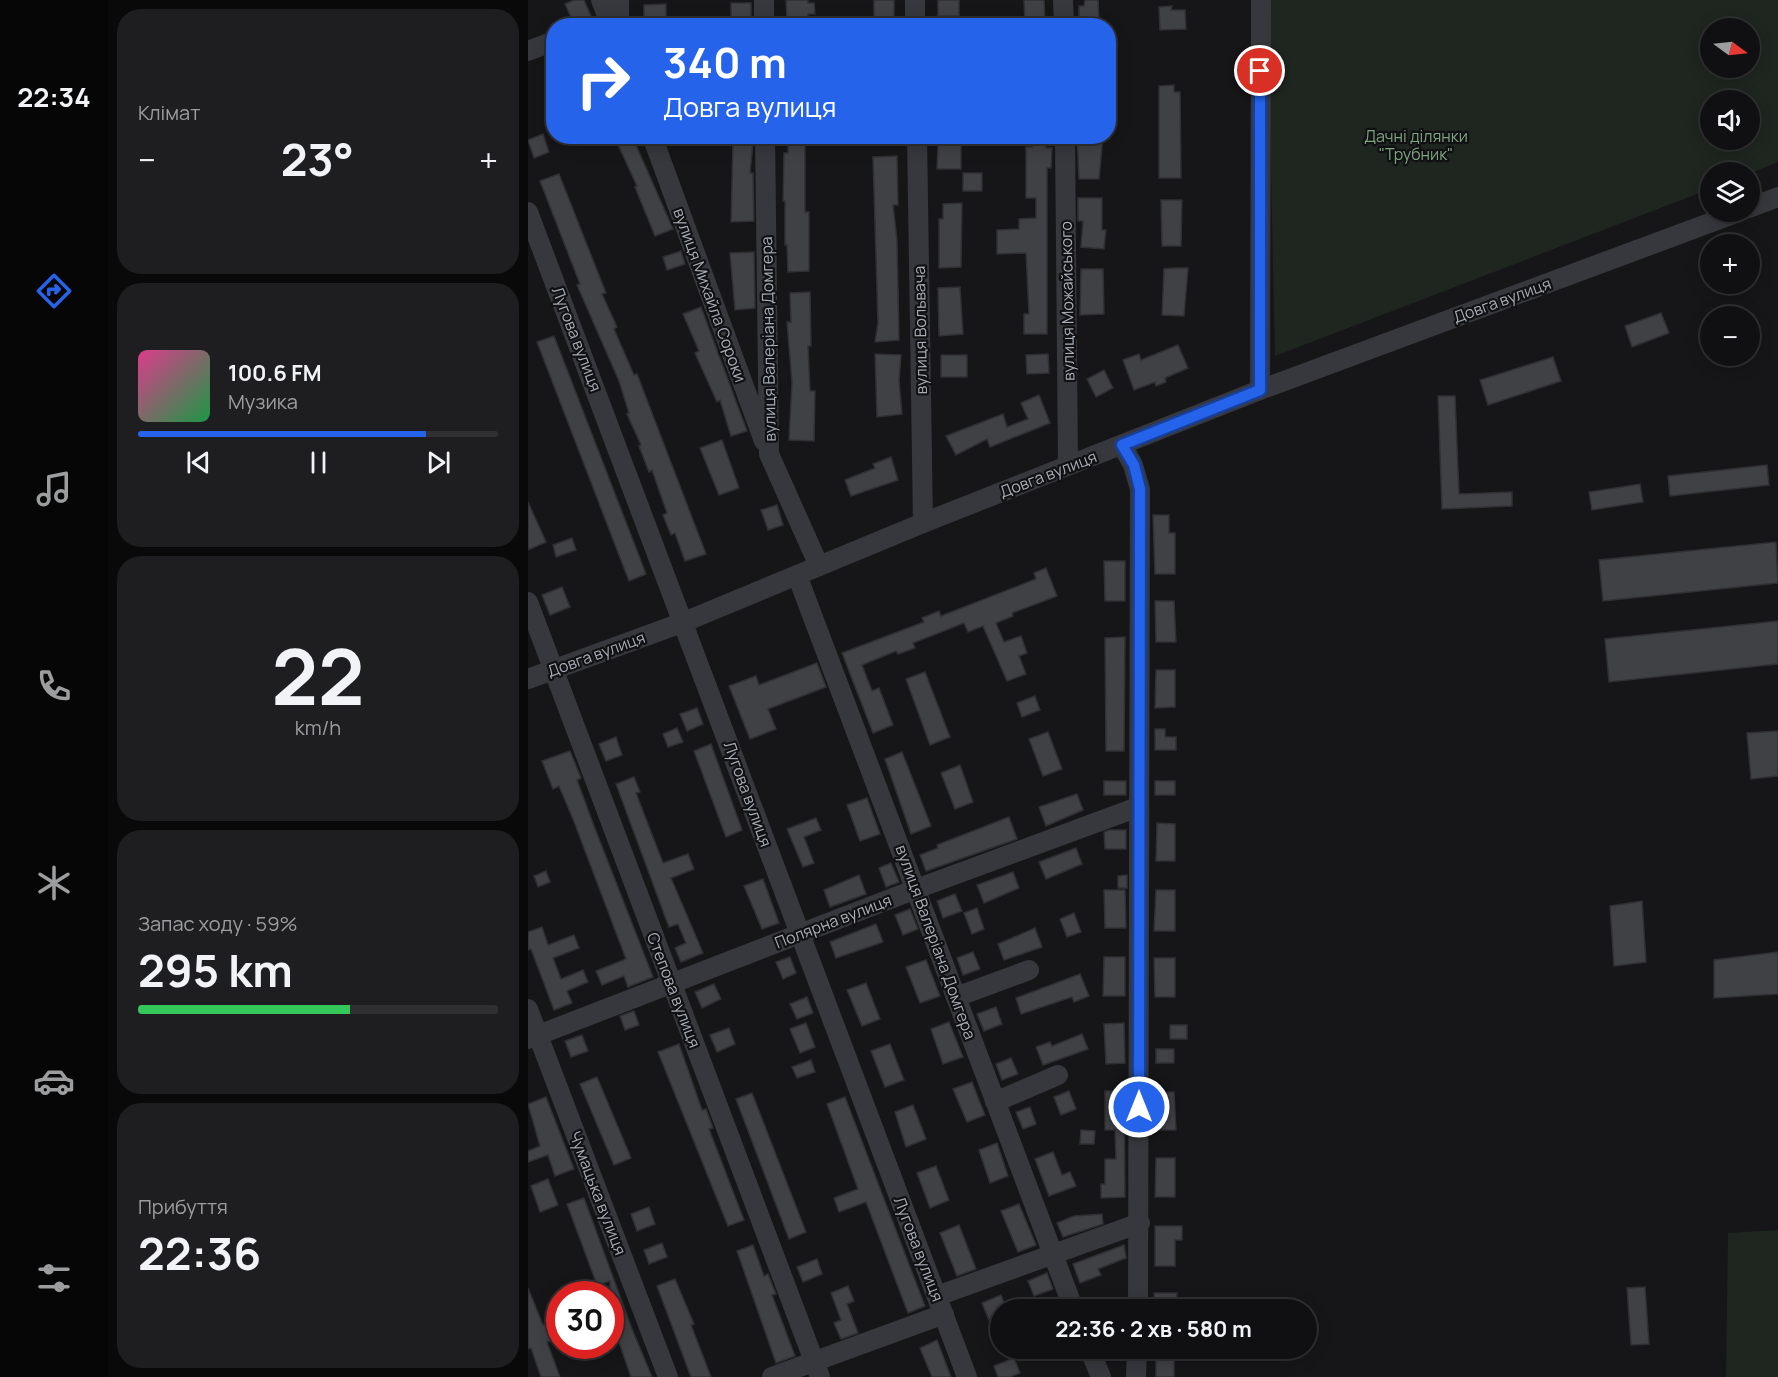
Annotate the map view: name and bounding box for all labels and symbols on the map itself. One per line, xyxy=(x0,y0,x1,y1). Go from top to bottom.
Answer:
north arrow xyxy=(1700,18,1760,78)
pin xyxy=(1234,45,1285,96)
park label: Дачні ділянки "Трубник" xyxy=(1364,125,1468,165)
street label: вулиця Михайла Сороки xyxy=(668,205,752,385)
street label: вулиця Можайського xyxy=(1055,221,1079,381)
street label: вулиця Валеріана Домгера xyxy=(755,236,781,442)
street label: вулиця Вольвача xyxy=(908,265,932,395)
street label: Довга вулиця xyxy=(1450,272,1554,328)
street label: Лугова вулиця xyxy=(547,283,607,395)
street label: Довга вулиця xyxy=(996,445,1100,503)
street label: Довга вулиця xyxy=(544,626,648,682)
street label: Лугова вулиця xyxy=(719,738,777,850)
street label: вулиця Валеріана Домгера xyxy=(891,842,981,1042)
street label: Полярна вулиця xyxy=(771,889,895,953)
street label: Степова вулиця xyxy=(642,929,706,1051)
position arrow xyxy=(1107,1075,1171,1139)
street label: Чумацька вулиця xyxy=(564,1128,632,1258)
street label: Лугова вулиця xyxy=(889,1193,949,1305)
speed limit sign: 30 xyxy=(546,1281,624,1359)

